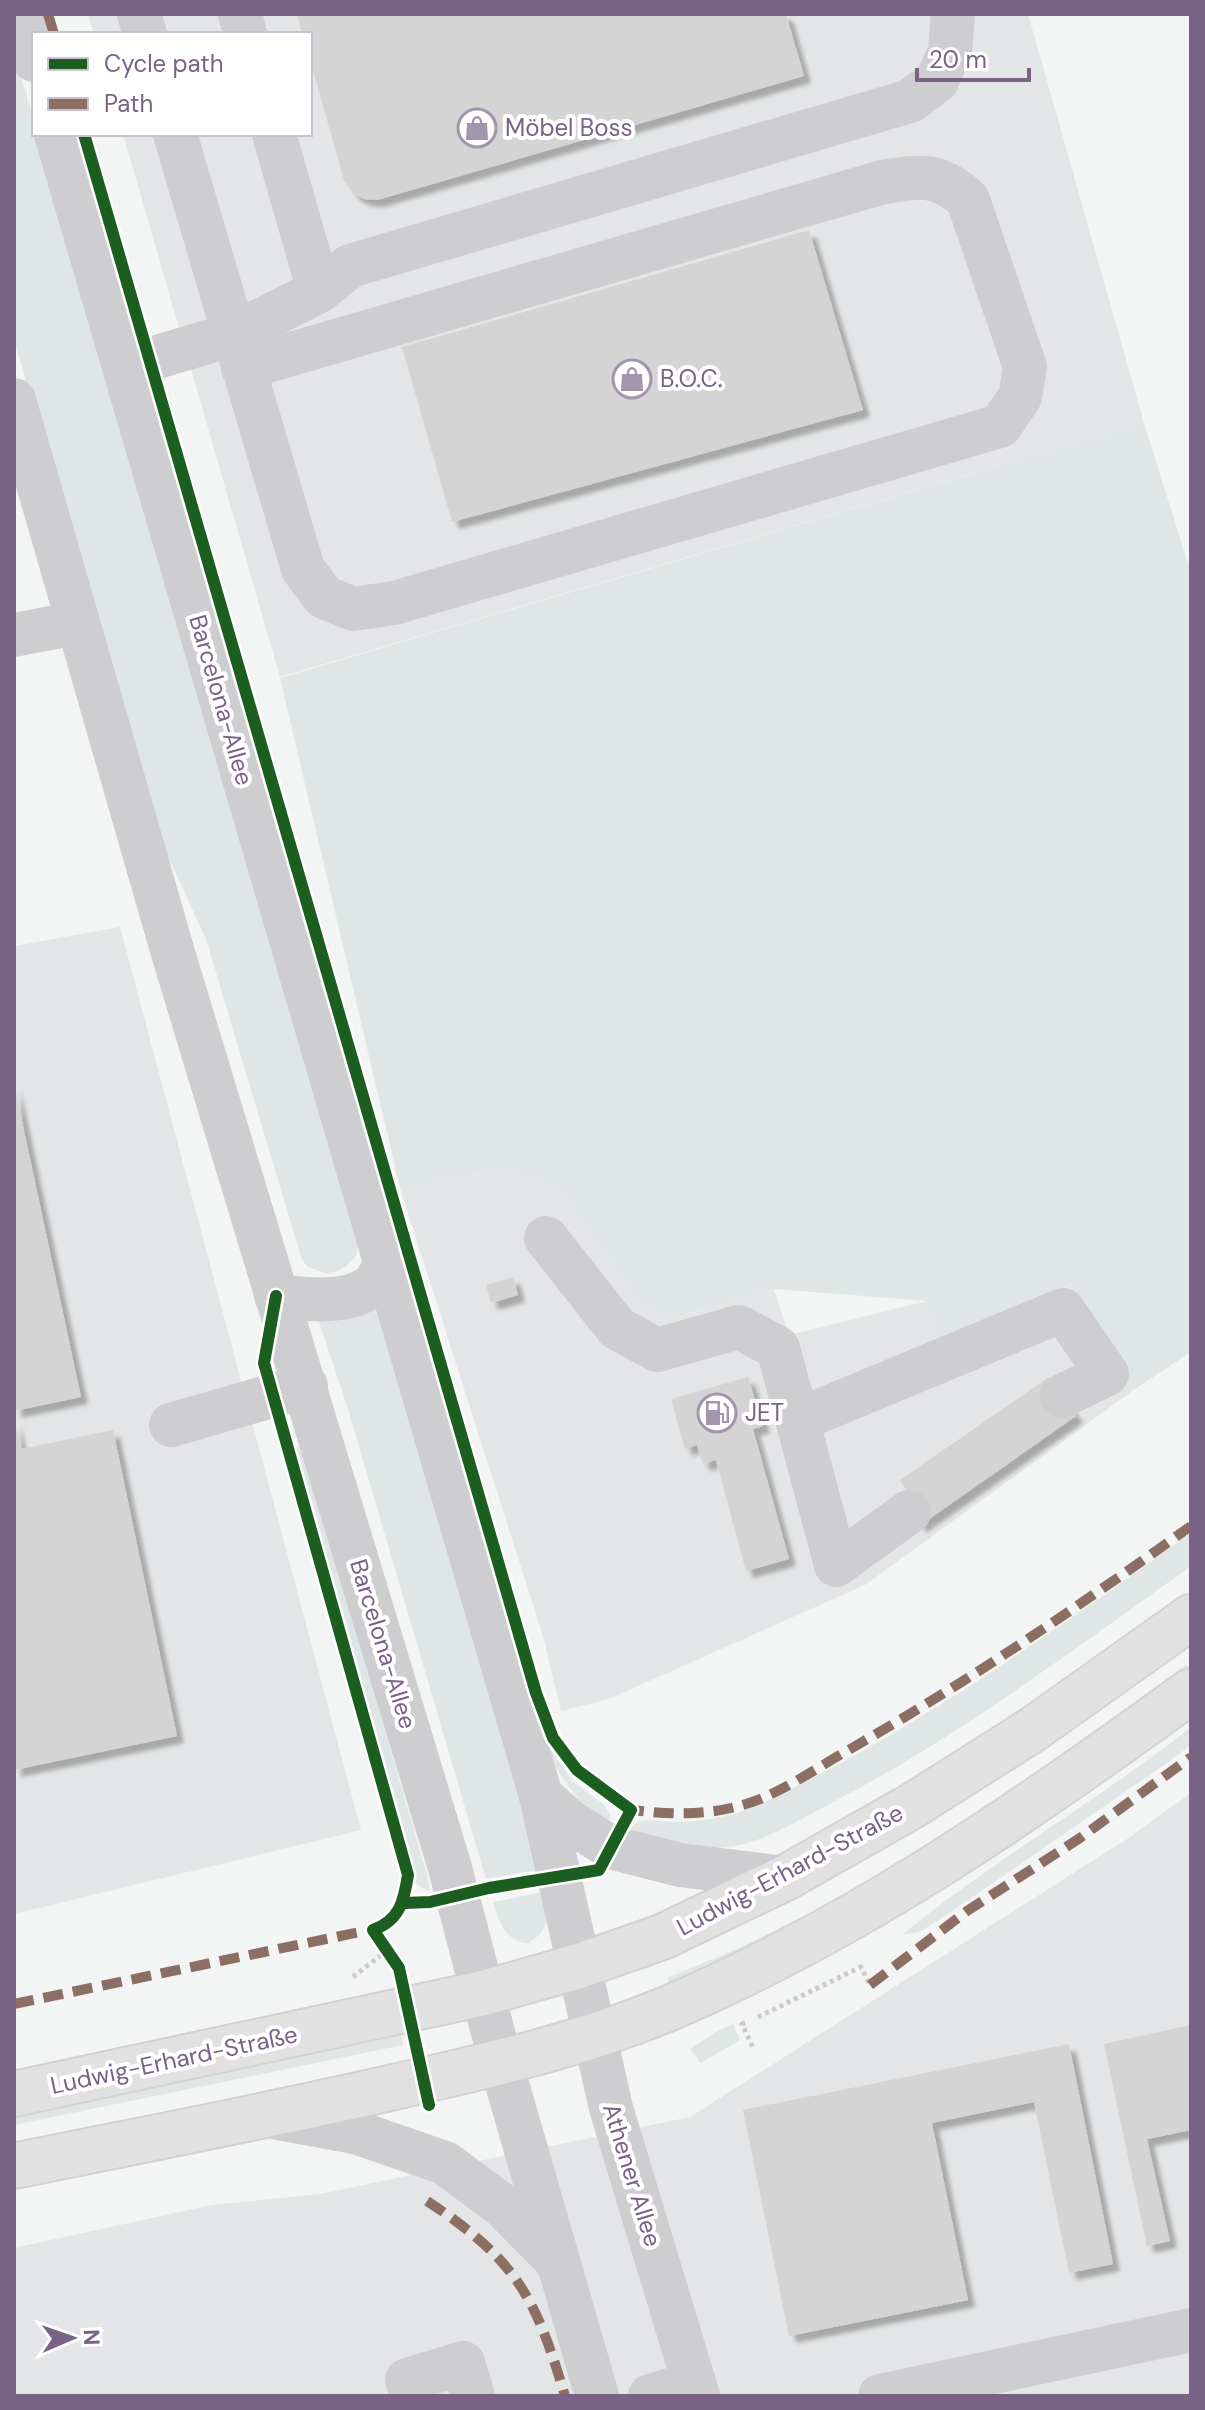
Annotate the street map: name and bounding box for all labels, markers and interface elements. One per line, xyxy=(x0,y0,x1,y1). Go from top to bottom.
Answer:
legend xyxy=(32,32,312,136)
scale bar xyxy=(917,32,1029,82)
text: 20 m xyxy=(929,44,987,75)
text: Cycle path xyxy=(104,48,223,79)
text: Path xyxy=(104,88,153,119)
shop icon: Möbel Boss xyxy=(456,107,498,149)
place label: Möbel Boss xyxy=(505,112,633,143)
shop icon: B.O.C. xyxy=(611,358,653,400)
place label: B.O.C. xyxy=(660,363,722,394)
street label: Barcelona-Allee xyxy=(182,611,261,789)
fuel station icon: JET xyxy=(696,1392,738,1434)
place label: JET xyxy=(745,1397,784,1428)
street label: Barcelona-Allee xyxy=(343,1555,424,1732)
street label: Ludwig-Erhard-Straße xyxy=(671,1797,908,1942)
street label: Ludwig-Erhard-Straße xyxy=(47,2018,300,2101)
street label: Athener Allee xyxy=(596,2099,669,2250)
north arrow xyxy=(32,2298,112,2378)
text: N xyxy=(77,2329,106,2346)

